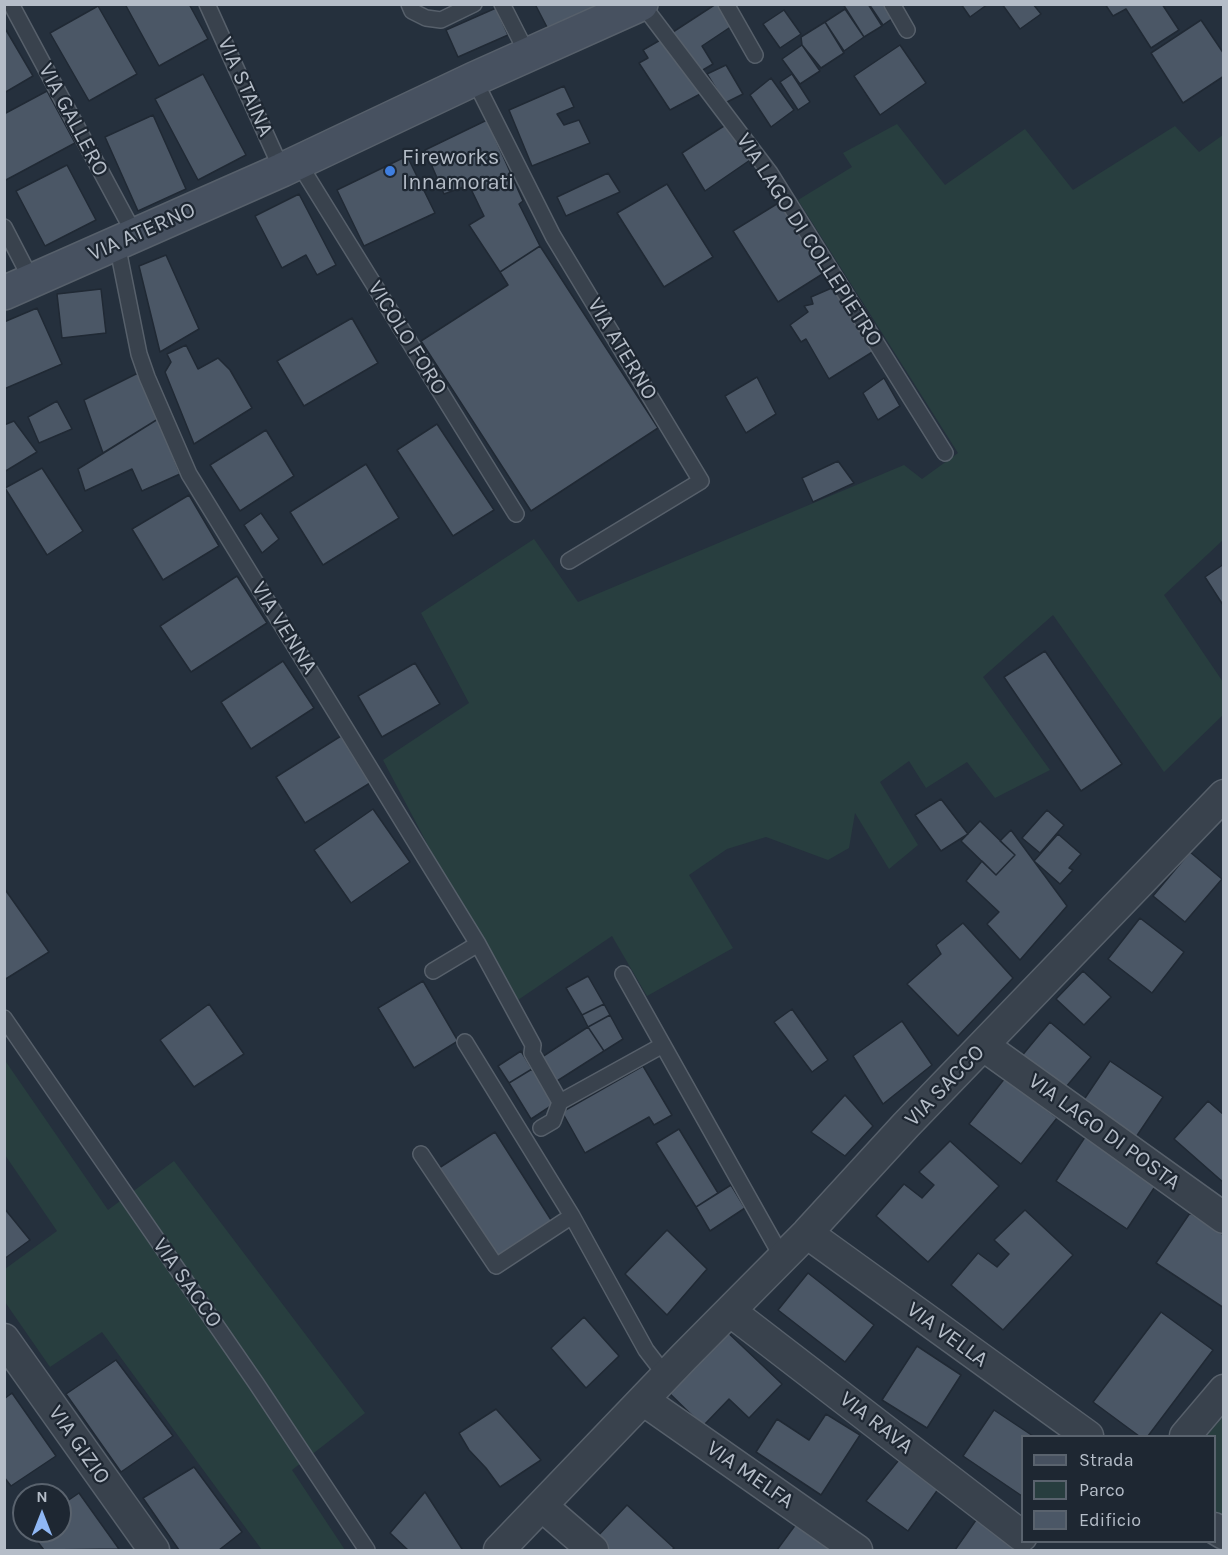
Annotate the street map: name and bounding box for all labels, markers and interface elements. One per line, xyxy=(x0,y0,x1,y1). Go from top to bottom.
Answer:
street label: VIA STAINA xyxy=(211,33,279,141)
street label: VIA GALLERO xyxy=(32,59,114,181)
street label: VIA LAGO DI COLLEPIETRO xyxy=(730,128,888,352)
place label: Fireworks Innamorati xyxy=(402,145,514,196)
marker: Fireworks Innamorati xyxy=(383,164,397,178)
street label: VIA ATERNO xyxy=(84,197,200,267)
street label: VICOLO FORO xyxy=(362,276,452,400)
street label: VIA ATERNO xyxy=(581,293,663,405)
street label: VIA VENNA xyxy=(245,577,323,679)
street label: VIA SACCO xyxy=(900,1040,990,1132)
street label: VIA LAGO DI POSTA xyxy=(1023,1068,1185,1196)
street label: VIA SACCO xyxy=(147,1233,227,1333)
street label: VIA VELLA xyxy=(901,1297,993,1373)
street label: VIA RAVA xyxy=(834,1386,918,1460)
street label: VIA GIZIO xyxy=(42,1401,116,1489)
street label: VIA MELFA xyxy=(701,1435,799,1515)
legend xyxy=(1021,1435,1216,1543)
text: Strada xyxy=(1079,1449,1134,1471)
text: Parco xyxy=(1079,1479,1125,1501)
north arrow xyxy=(12,1483,72,1543)
text: N xyxy=(36,1487,48,1506)
text: Edificio xyxy=(1079,1509,1141,1531)

